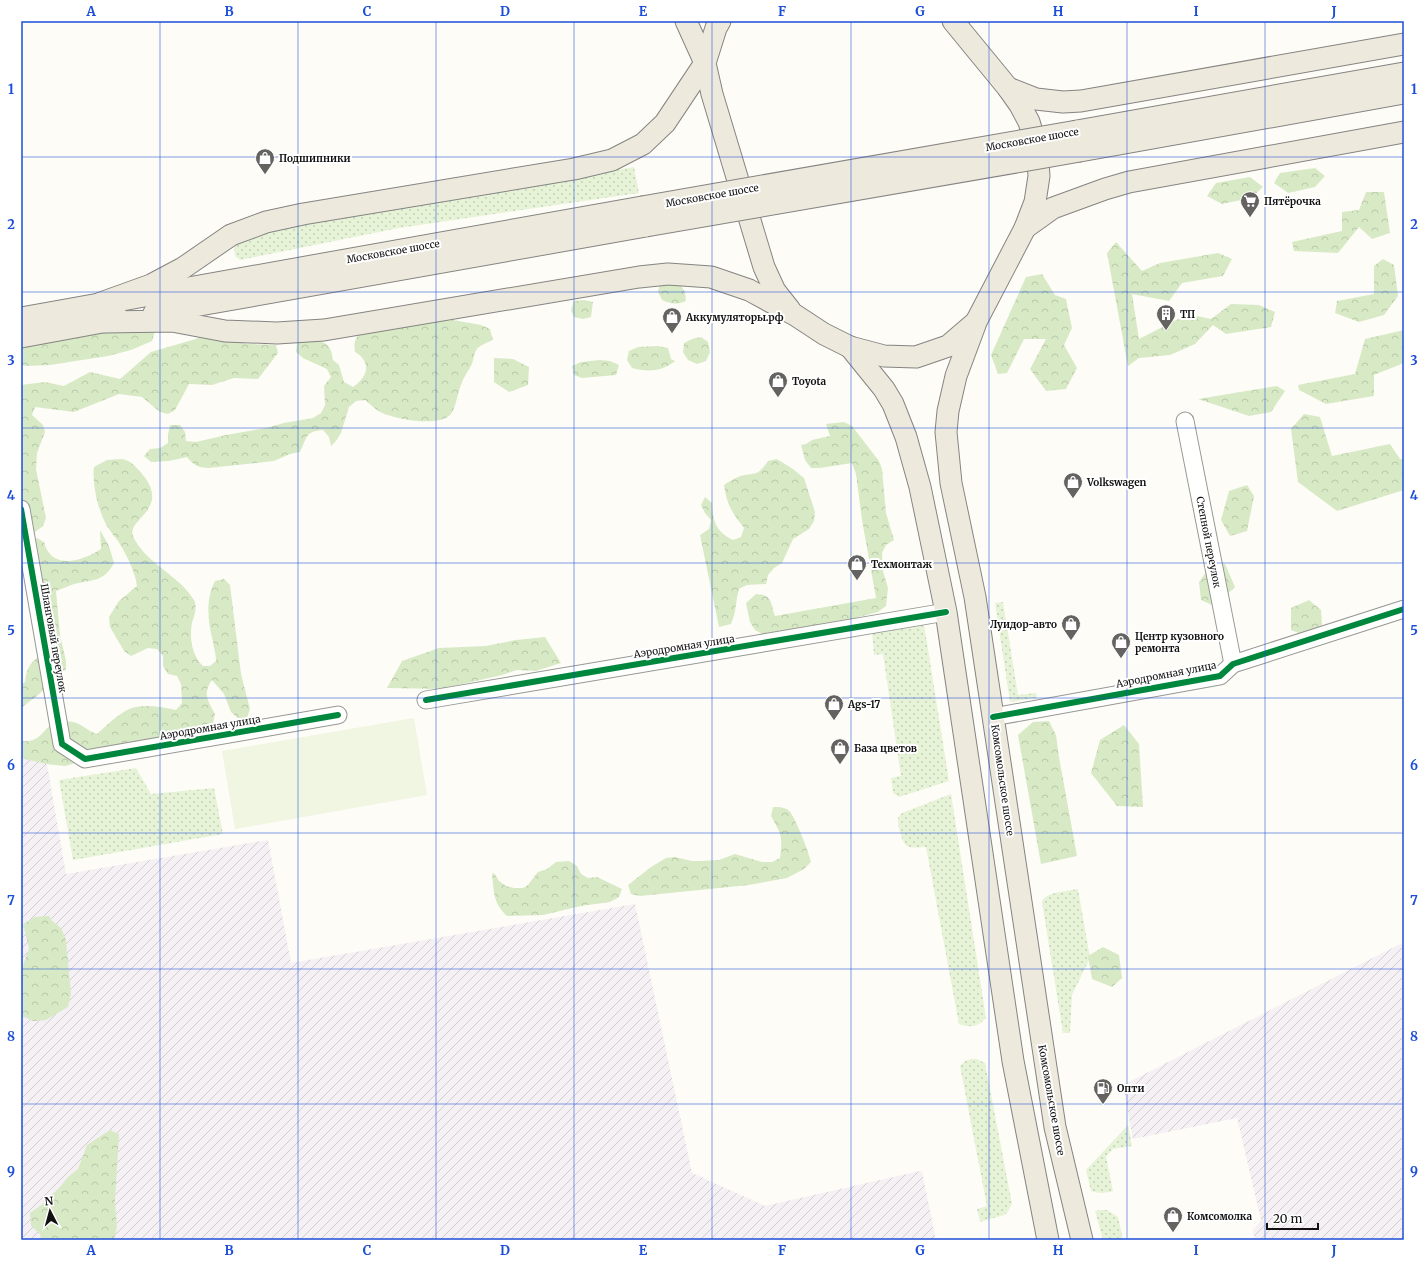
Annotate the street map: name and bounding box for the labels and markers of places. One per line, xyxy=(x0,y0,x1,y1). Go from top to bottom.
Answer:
shop icon: Подшипники xyxy=(254,147,276,175)
place label: Подшипники xyxy=(279,152,351,165)
supermarket icon: Пятёрочка xyxy=(1239,190,1261,218)
place label: Пятёрочка xyxy=(1264,195,1321,208)
building icon: ТП xyxy=(1155,303,1177,331)
shop icon: Аккумуляторы.рф xyxy=(661,306,683,334)
place label: ТП xyxy=(1180,308,1195,321)
place label: Аккумуляторы.рф xyxy=(685,311,784,324)
shop icon: Toyota xyxy=(767,370,789,398)
place label: Toyota xyxy=(792,375,827,388)
shop icon: Volkswagen xyxy=(1062,471,1084,499)
place label: Volkswagen xyxy=(1086,476,1147,489)
shop icon: Техмонтаж xyxy=(846,553,868,581)
place label: Техмонтаж xyxy=(871,558,932,571)
shop icon: Луидор-авто xyxy=(1060,613,1082,641)
place label: Луидор-авто xyxy=(990,618,1057,631)
place label: Центр кузовного ремонта xyxy=(1135,630,1224,655)
shop icon: Центр кузовного ремонта xyxy=(1110,631,1132,659)
shop icon: Ags-17 xyxy=(823,693,845,721)
place label: Ags-17 xyxy=(847,698,880,711)
shop icon: База цветов xyxy=(829,737,851,765)
place label: База цветов xyxy=(854,742,917,755)
fuel station icon: Опти xyxy=(1092,1077,1114,1105)
place label: Опти xyxy=(1117,1082,1144,1095)
shop icon: Комсомолка xyxy=(1162,1205,1184,1233)
place label: Комсомолка xyxy=(1187,1210,1252,1223)

